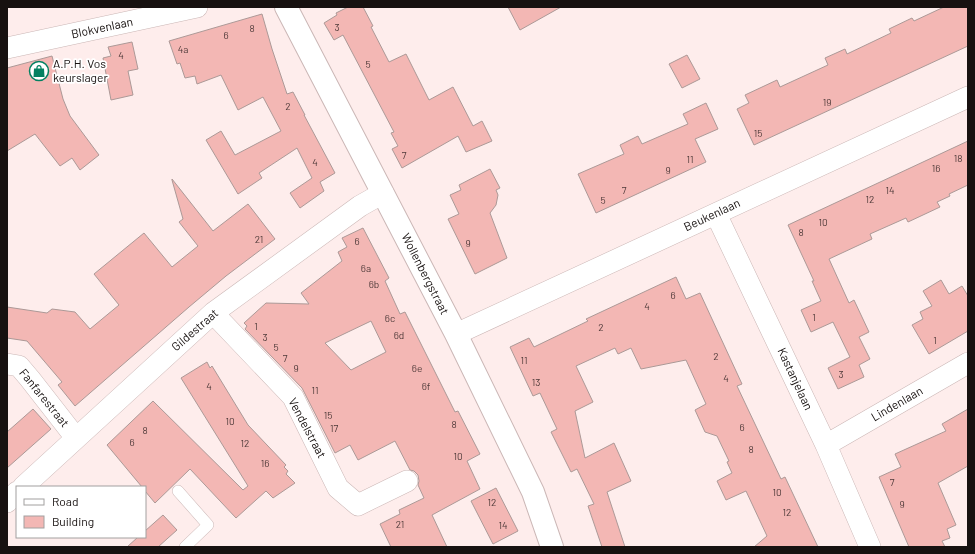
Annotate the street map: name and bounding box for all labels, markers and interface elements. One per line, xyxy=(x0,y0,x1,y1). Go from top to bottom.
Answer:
street label: Blokvenlaan xyxy=(70,14,134,40)
house number: 3 xyxy=(334,21,340,33)
house number: 8 xyxy=(249,22,255,34)
house number: 6 xyxy=(223,29,229,41)
house number: 4a xyxy=(178,43,188,55)
house number: 4 xyxy=(118,49,124,61)
place label: A.P.H. Vos keurslager xyxy=(53,56,108,84)
house number: 5 xyxy=(365,58,371,70)
shop icon: A.P.H. Vos keurslager xyxy=(28,60,50,82)
house number: 19 xyxy=(823,96,831,108)
house number: 2 xyxy=(285,100,291,112)
house number: 15 xyxy=(754,127,762,139)
house number: 7 xyxy=(402,149,407,161)
house number: 18 xyxy=(954,152,962,164)
house number: 11 xyxy=(686,153,694,165)
house number: 4 xyxy=(312,156,318,168)
house number: 16 xyxy=(932,162,940,174)
house number: 9 xyxy=(665,164,671,176)
house number: 7 xyxy=(622,184,627,196)
house number: 14 xyxy=(885,184,895,196)
house number: 12 xyxy=(866,193,874,205)
house number: 5 xyxy=(600,194,606,206)
street label: Beukenlaan xyxy=(681,195,742,233)
house number: 10 xyxy=(818,216,828,228)
house number: 8 xyxy=(798,226,804,238)
street label: Wollenbergstraat xyxy=(399,231,452,317)
house number: 21 xyxy=(255,233,263,245)
house number: 6 xyxy=(354,235,360,247)
house number: 9 xyxy=(465,237,471,249)
house number: 6a xyxy=(361,262,371,274)
house number: 6b xyxy=(369,278,379,290)
house number: 6 xyxy=(670,289,676,301)
house number: 4 xyxy=(644,300,650,312)
street label: Gildestraat xyxy=(168,305,220,353)
house number: 1 xyxy=(812,311,816,323)
house number: 6c xyxy=(385,312,395,324)
house number: 1 xyxy=(254,320,258,332)
house number: 2 xyxy=(598,321,604,333)
house number: 6d xyxy=(394,329,404,341)
house number: 3 xyxy=(262,331,268,343)
house number: 1 xyxy=(933,334,937,346)
house number: 5 xyxy=(273,341,279,353)
street label: Kastanjelaan xyxy=(775,345,816,412)
house number: 2 xyxy=(713,350,719,362)
house number: 7 xyxy=(283,352,288,364)
house number: 11 xyxy=(520,354,528,366)
house number: 9 xyxy=(293,362,299,374)
house number: 6e xyxy=(412,362,422,374)
street label: Fanfarestraat xyxy=(17,365,73,429)
house number: 3 xyxy=(838,368,844,380)
house number: 4 xyxy=(723,372,729,384)
house number: 13 xyxy=(532,376,540,388)
house number: 4 xyxy=(206,380,212,392)
house number: 6f xyxy=(422,380,431,392)
street label: Lindenlaan xyxy=(868,383,925,423)
house number: 11 xyxy=(311,384,319,396)
street label: Vendelstraat xyxy=(286,395,330,460)
house number: 15 xyxy=(324,409,332,421)
house number: 10 xyxy=(225,415,235,427)
house number: 8 xyxy=(451,418,457,430)
house number: 6 xyxy=(739,421,745,433)
house number: 17 xyxy=(330,422,338,434)
house number: 8 xyxy=(142,424,148,436)
house number: 6 xyxy=(129,436,135,448)
house number: 12 xyxy=(241,437,249,449)
house number: 8 xyxy=(748,443,754,455)
house number: 10 xyxy=(453,450,463,462)
house number: 16 xyxy=(261,457,269,469)
house number: 7 xyxy=(890,476,895,488)
legend xyxy=(16,486,146,538)
house number: 10 xyxy=(772,486,782,498)
text: Road xyxy=(52,494,79,508)
house number: 12 xyxy=(488,496,496,508)
house number: 9 xyxy=(899,498,905,510)
house number: 12 xyxy=(783,506,791,518)
text: Building xyxy=(52,514,94,528)
house number: 21 xyxy=(396,518,404,530)
house number: 14 xyxy=(498,519,508,531)

